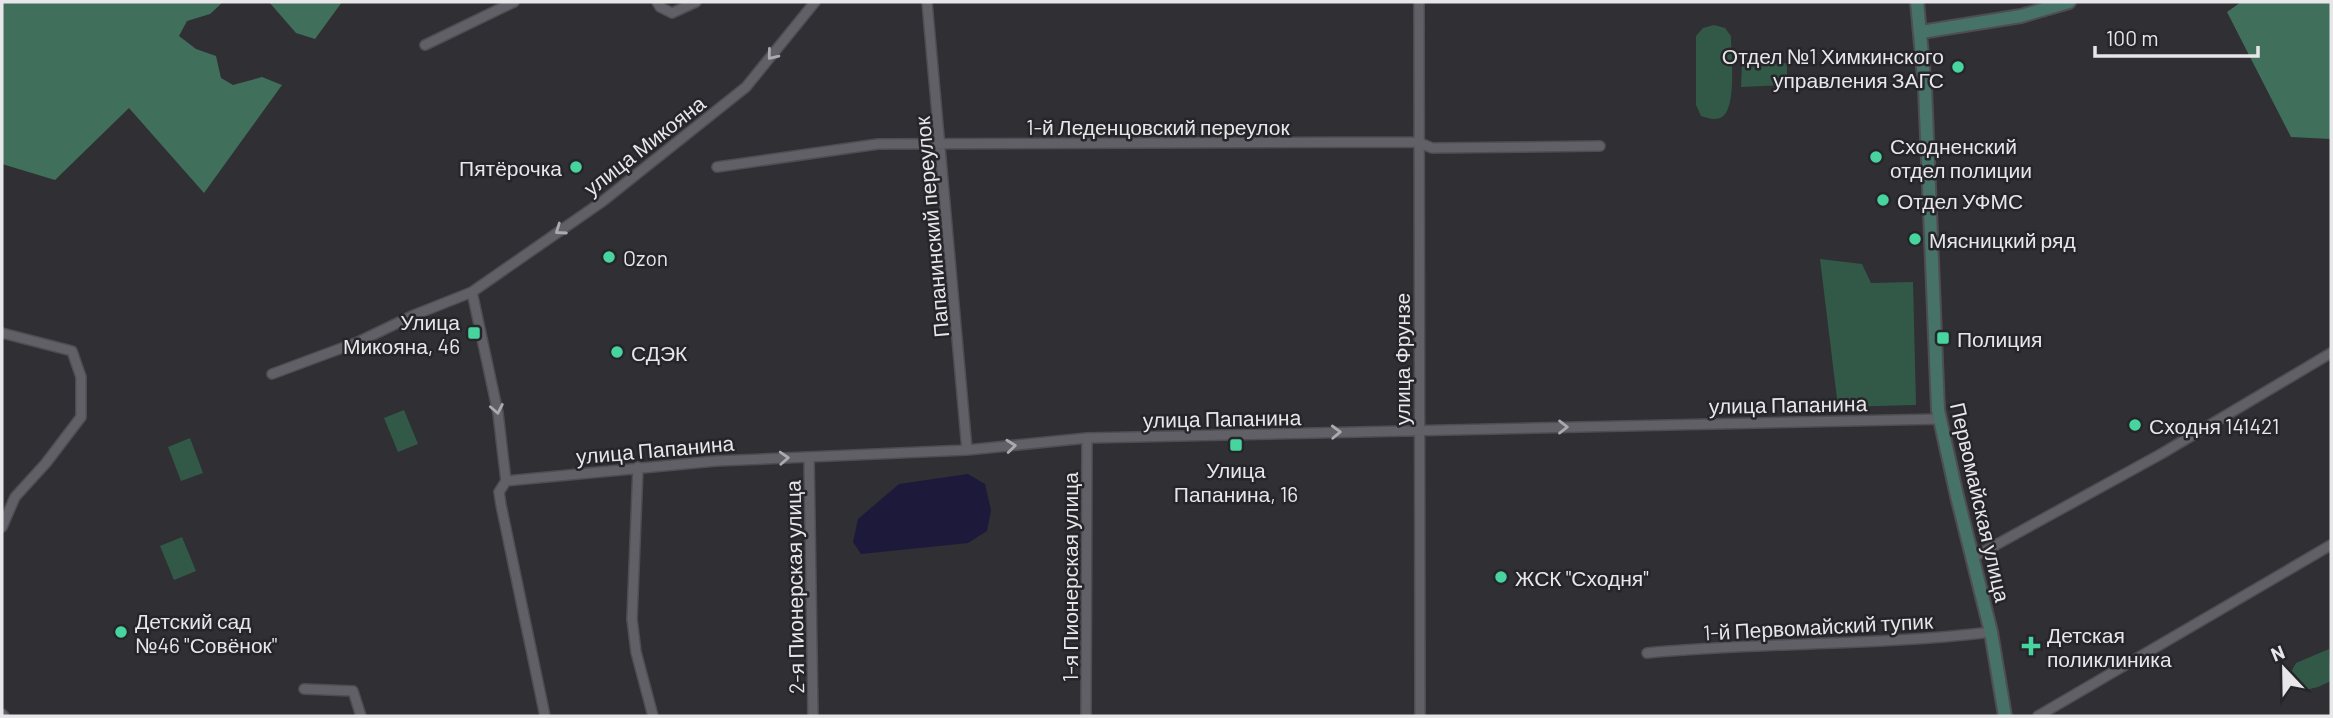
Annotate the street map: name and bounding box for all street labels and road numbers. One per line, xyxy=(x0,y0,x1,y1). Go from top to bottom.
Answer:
street label: улица Микояна xyxy=(578,90,710,200)
street label: 1-й Леденцовский переулок xyxy=(1026,114,1291,139)
street label: Папанинский переулок xyxy=(909,115,953,339)
street label: улица Фрунзе xyxy=(1389,293,1414,425)
street label: улица Папанина xyxy=(1709,390,1868,418)
street label: Первомайская улица xyxy=(1946,400,2016,605)
street label: улица Папанина xyxy=(1143,404,1302,432)
street label: улица Папанина xyxy=(575,430,735,468)
street label: 1-я Пионерская улица xyxy=(1057,472,1082,682)
street label: 2-я Пионерская улица xyxy=(780,480,808,694)
street label: 1-й Первомайский тупик xyxy=(1702,607,1935,645)

